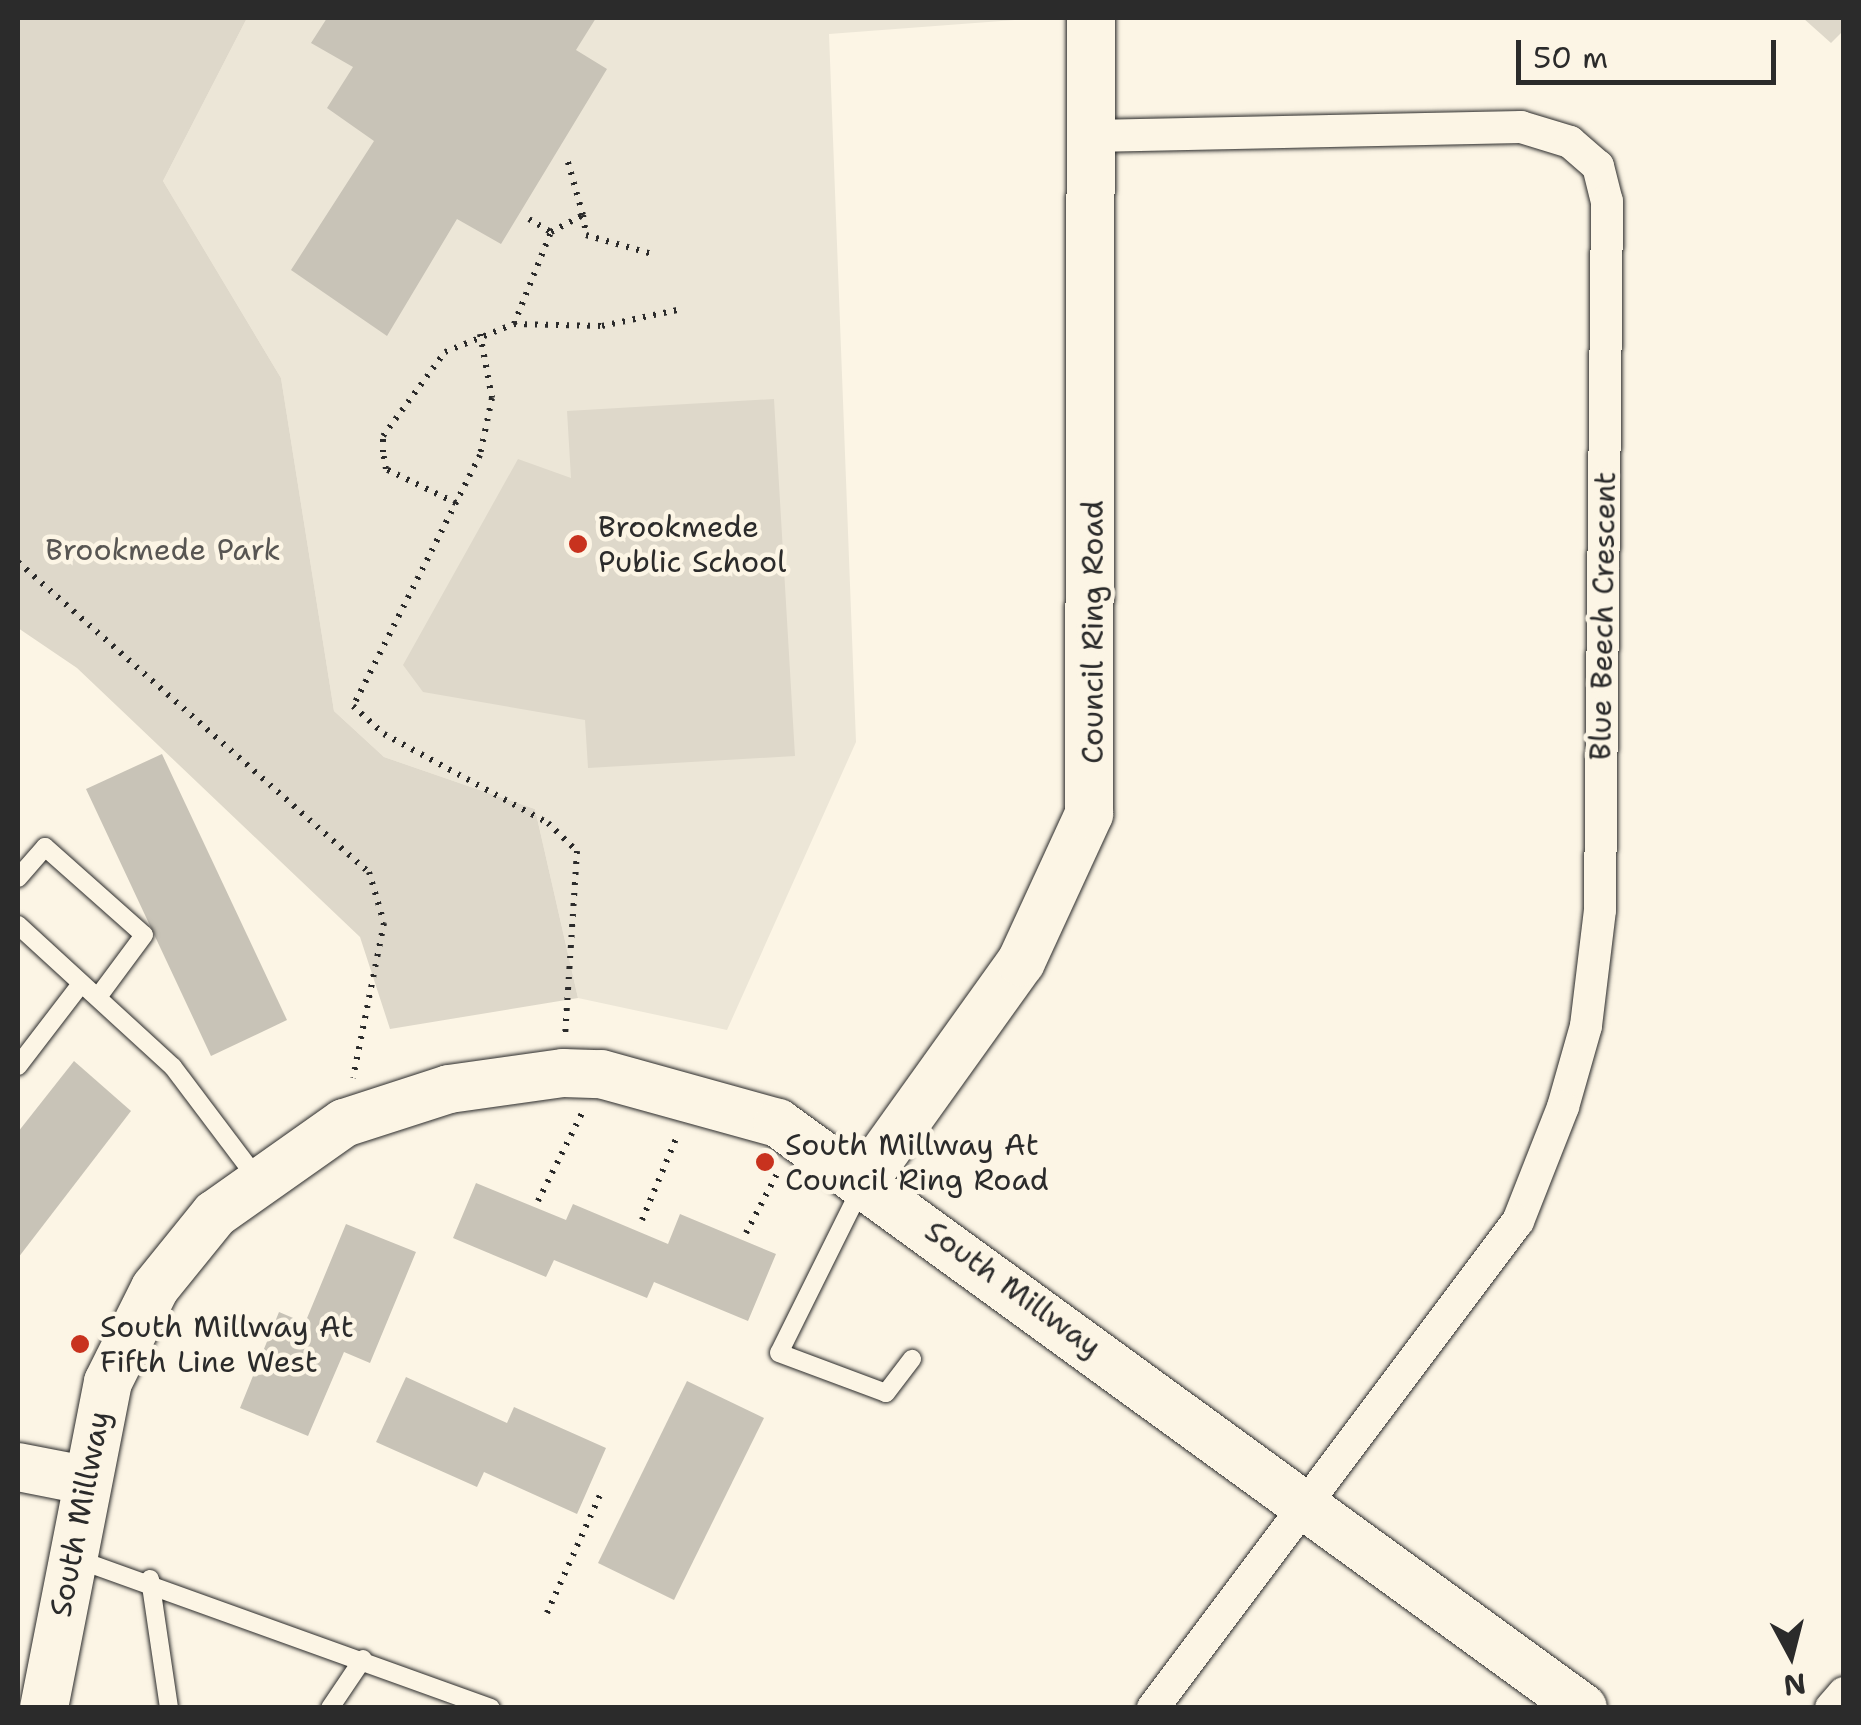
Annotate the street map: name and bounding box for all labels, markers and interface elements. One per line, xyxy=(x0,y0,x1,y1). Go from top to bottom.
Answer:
scale bar xyxy=(1521,20,1781,82)
text: 50 m xyxy=(1533,37,1608,78)
street label: Blue Beech Crescent xyxy=(1582,471,1624,761)
street label: Council Ring Road xyxy=(1075,500,1111,764)
place label: Brookmede Public School xyxy=(598,509,786,580)
park label: Brookmede Park xyxy=(45,532,281,568)
marker: Brookmede Public School xyxy=(567,533,589,555)
place label: South Millway At Council Ring Road xyxy=(785,1127,1049,1198)
marker: South Millway At Council Ring Road xyxy=(754,1151,776,1173)
street label: South Millway xyxy=(918,1213,1108,1365)
place label: South Millway At Fifth Line West xyxy=(100,1309,354,1380)
marker: South Millway At Fifth Line West xyxy=(69,1333,91,1355)
street label: South Millway xyxy=(42,1408,118,1620)
north arrow xyxy=(1741,1605,1841,1705)
text: N xyxy=(1781,1665,1808,1705)

